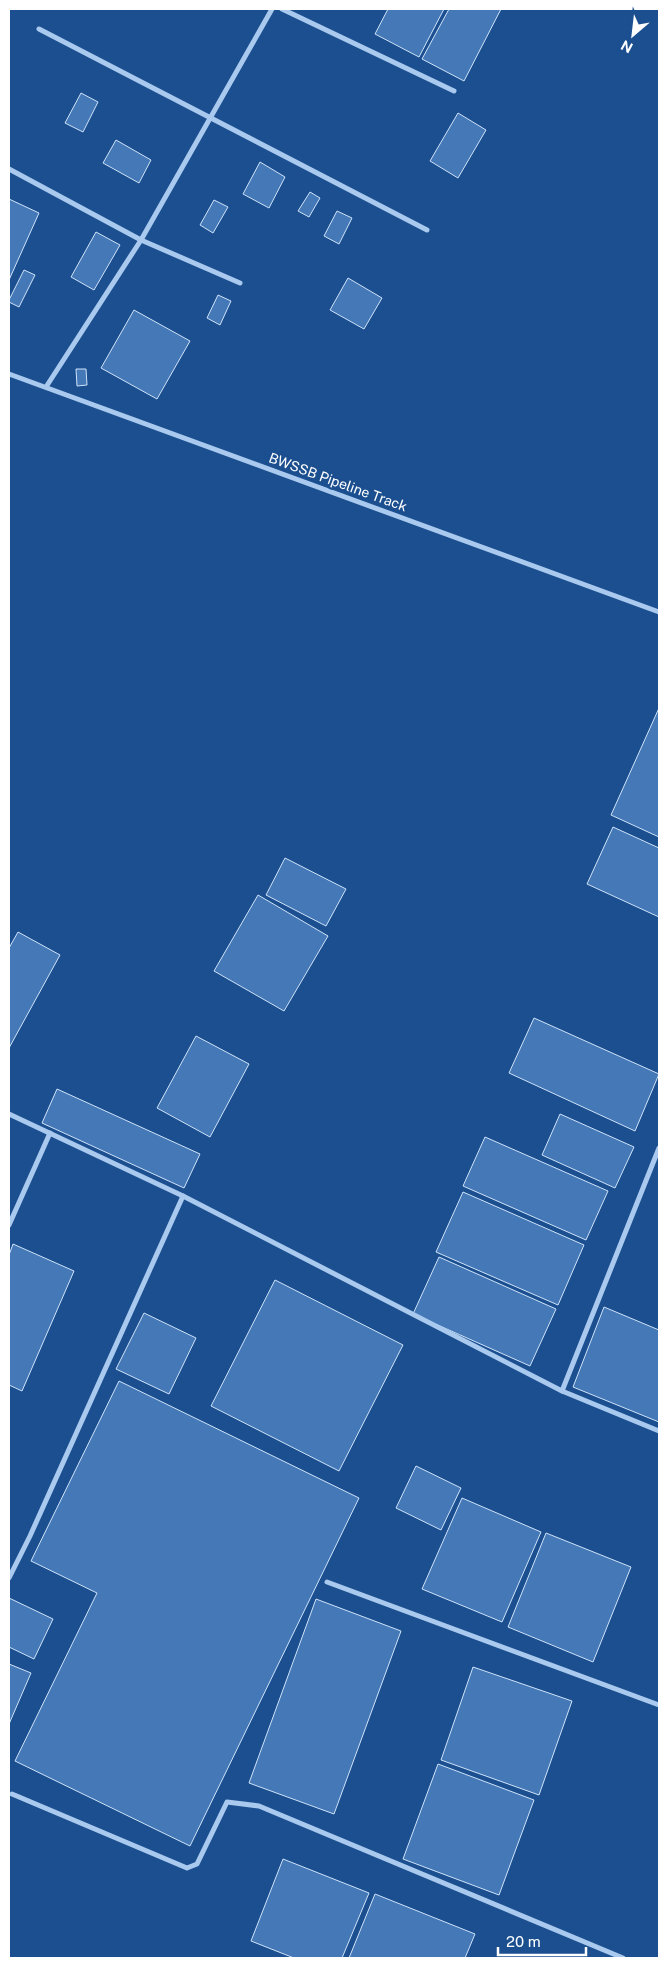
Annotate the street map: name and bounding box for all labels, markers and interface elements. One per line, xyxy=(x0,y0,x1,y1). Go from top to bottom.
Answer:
north arrow xyxy=(608,10,658,60)
text: N xyxy=(618,37,635,56)
street label: BWSSB Pipeline Track xyxy=(267,450,409,515)
scale bar xyxy=(498,1924,586,1956)
text: 20 m xyxy=(506,1933,541,1950)

